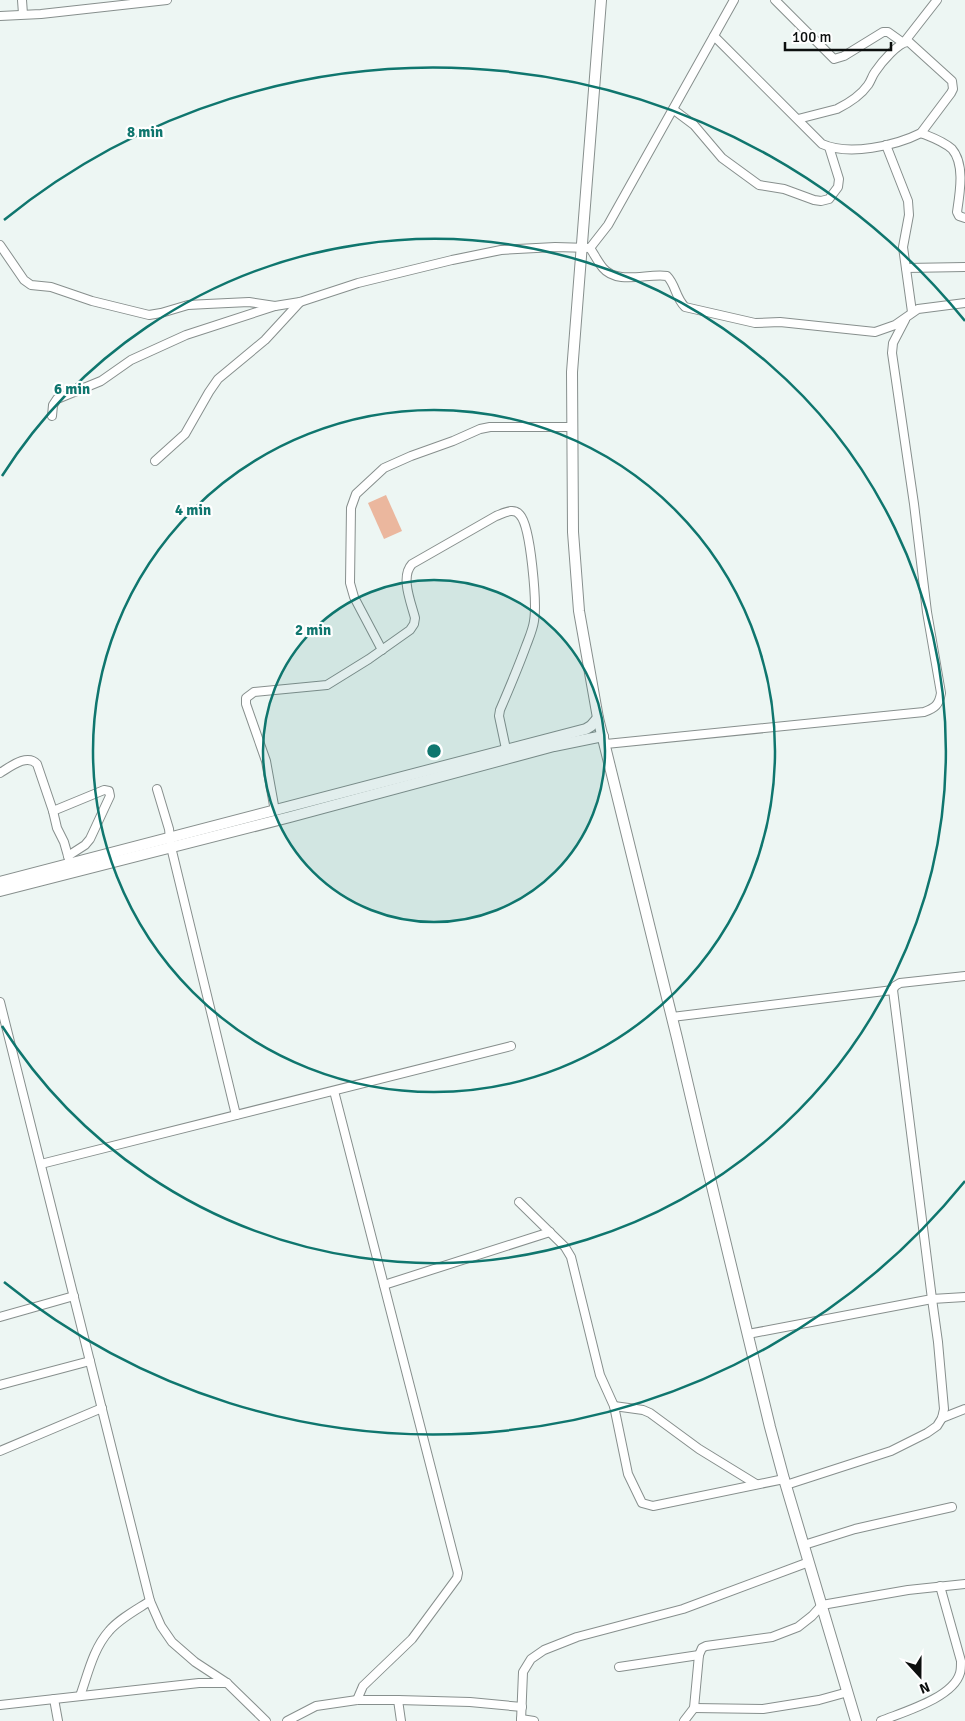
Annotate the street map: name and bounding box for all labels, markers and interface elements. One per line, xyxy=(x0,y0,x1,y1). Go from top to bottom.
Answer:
scale bar xyxy=(785,20,891,52)
text: 100 m xyxy=(792,28,832,46)
text: 8 min xyxy=(127,123,163,141)
text: 6 min xyxy=(54,380,90,398)
text: 4 min xyxy=(175,501,211,519)
text: 2 min xyxy=(295,621,331,639)
centre of rings xyxy=(425,742,443,760)
north arrow xyxy=(895,1651,945,1701)
text: N xyxy=(917,1678,932,1697)

